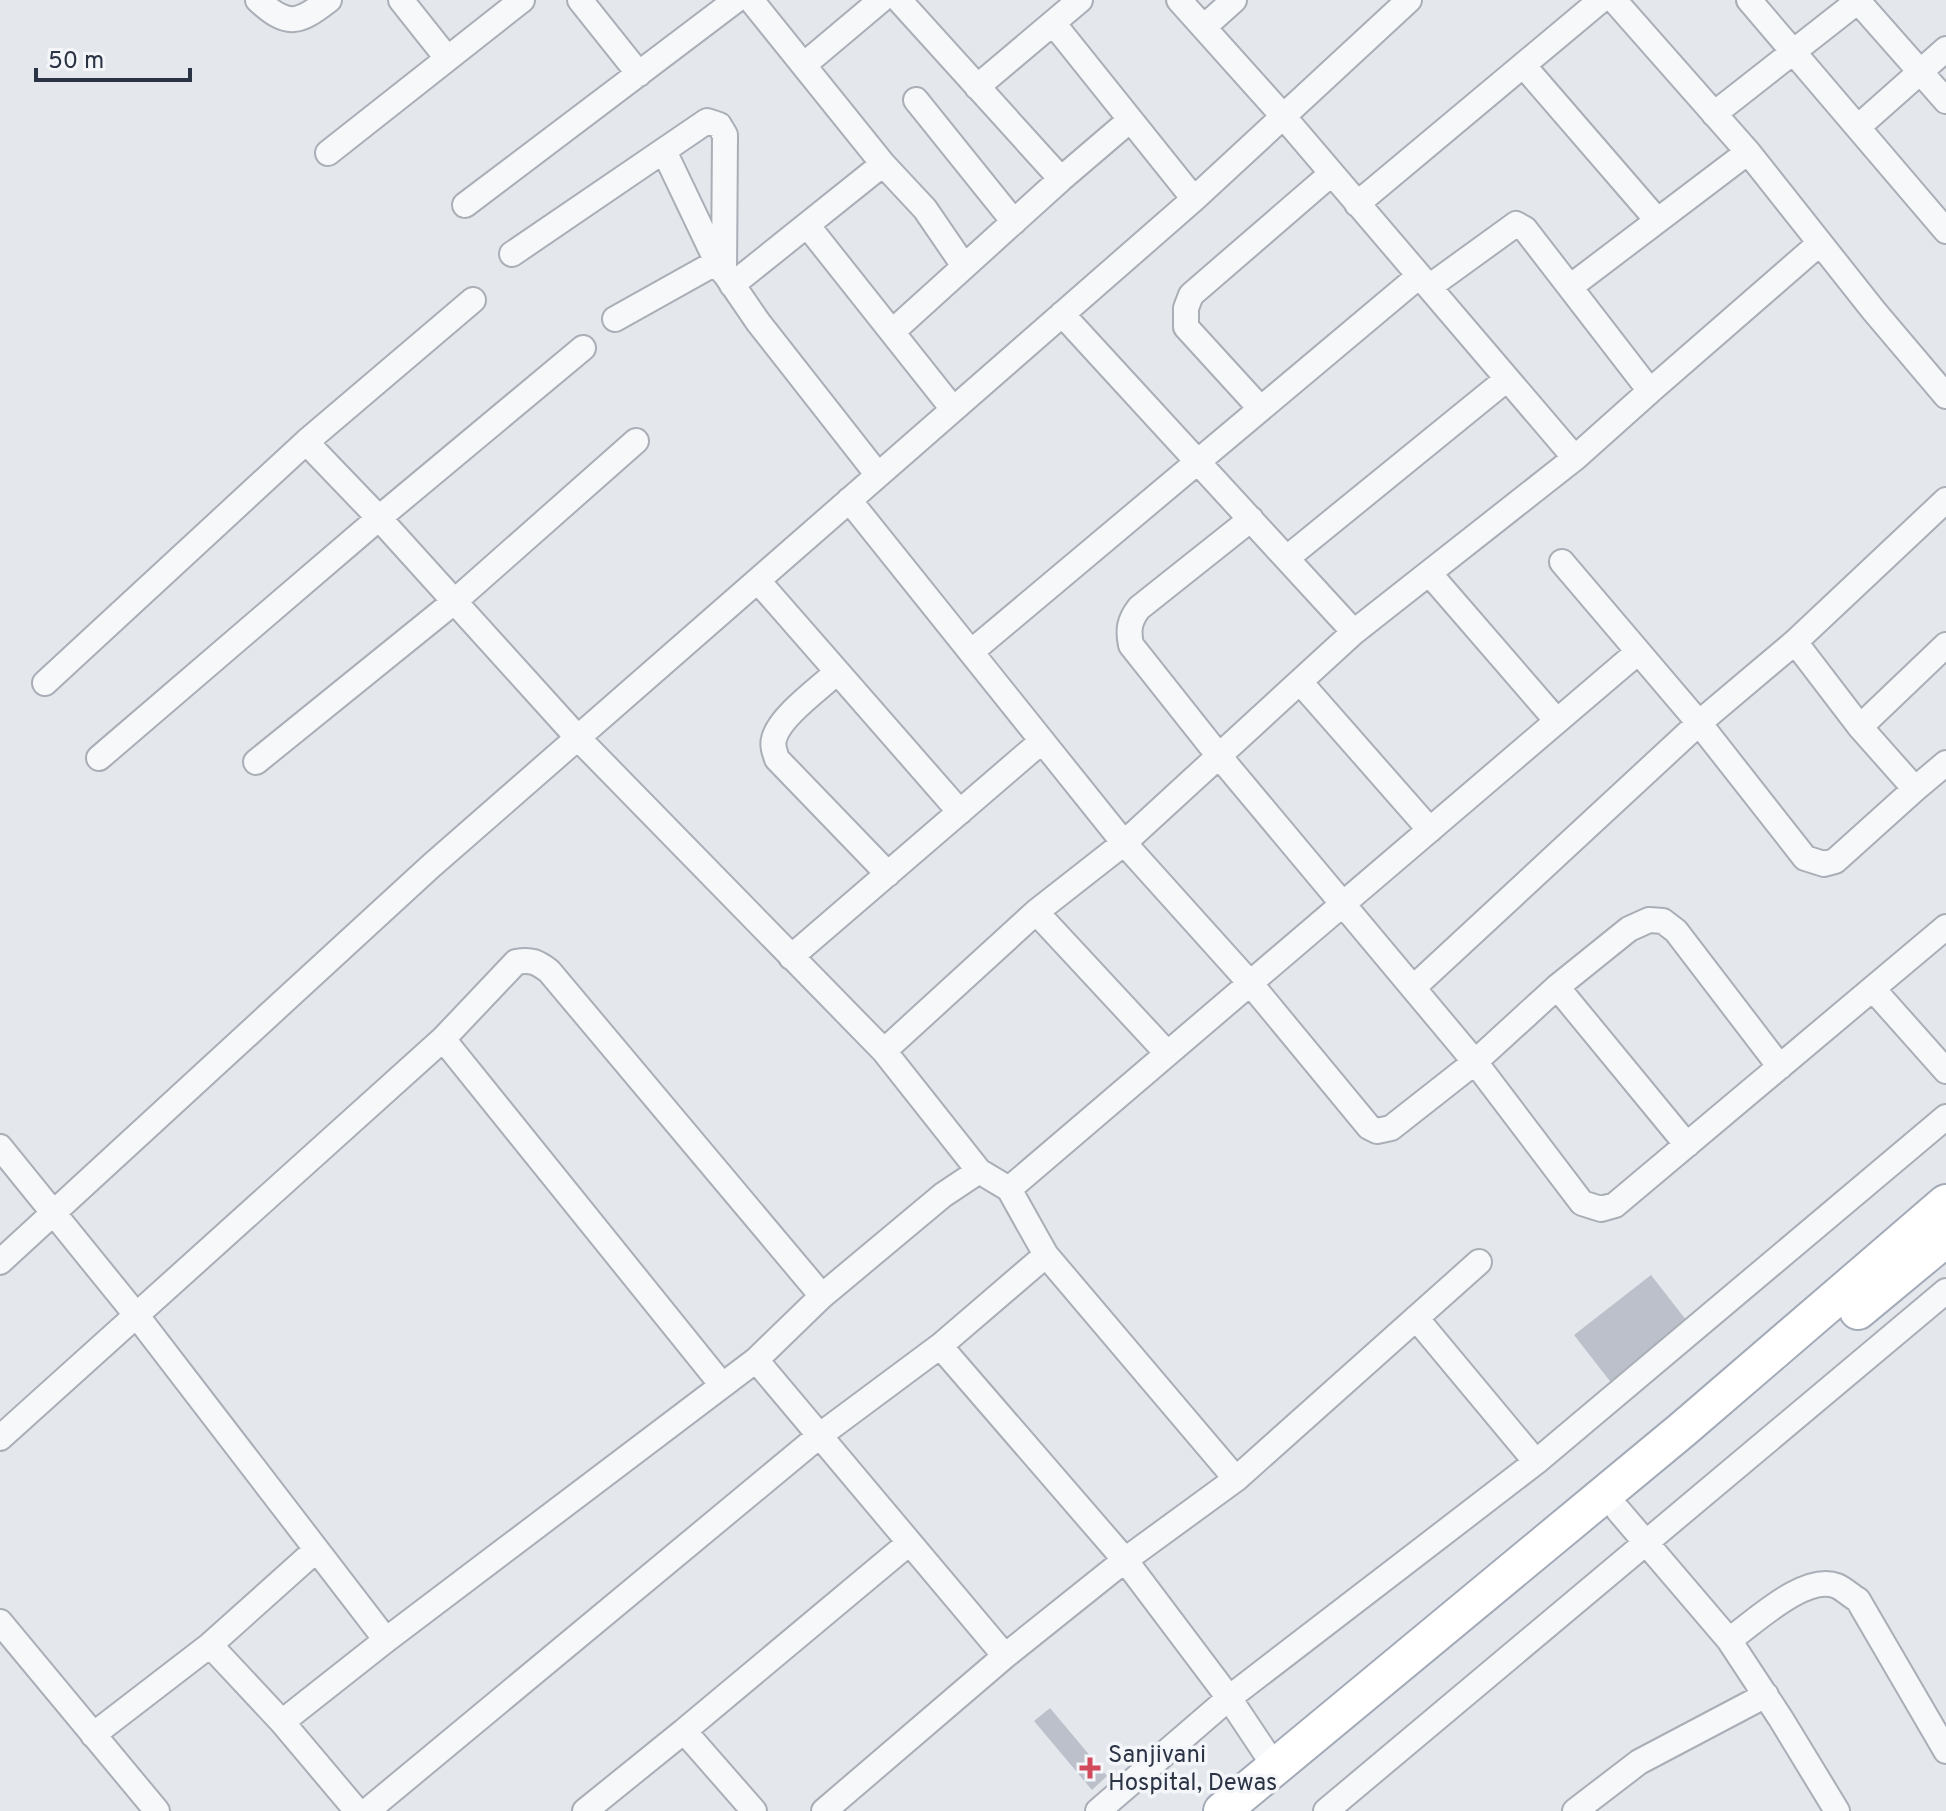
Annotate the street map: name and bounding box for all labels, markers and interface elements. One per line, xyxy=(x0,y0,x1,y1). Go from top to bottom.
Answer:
scale bar xyxy=(36,32,190,82)
text: 50 m xyxy=(48,47,104,77)
place label: Sanjivani Hospital, Dewas xyxy=(1108,1741,1277,1799)
marker: Sanjivani Hospital, Dewas xyxy=(1079,1757,1101,1779)

